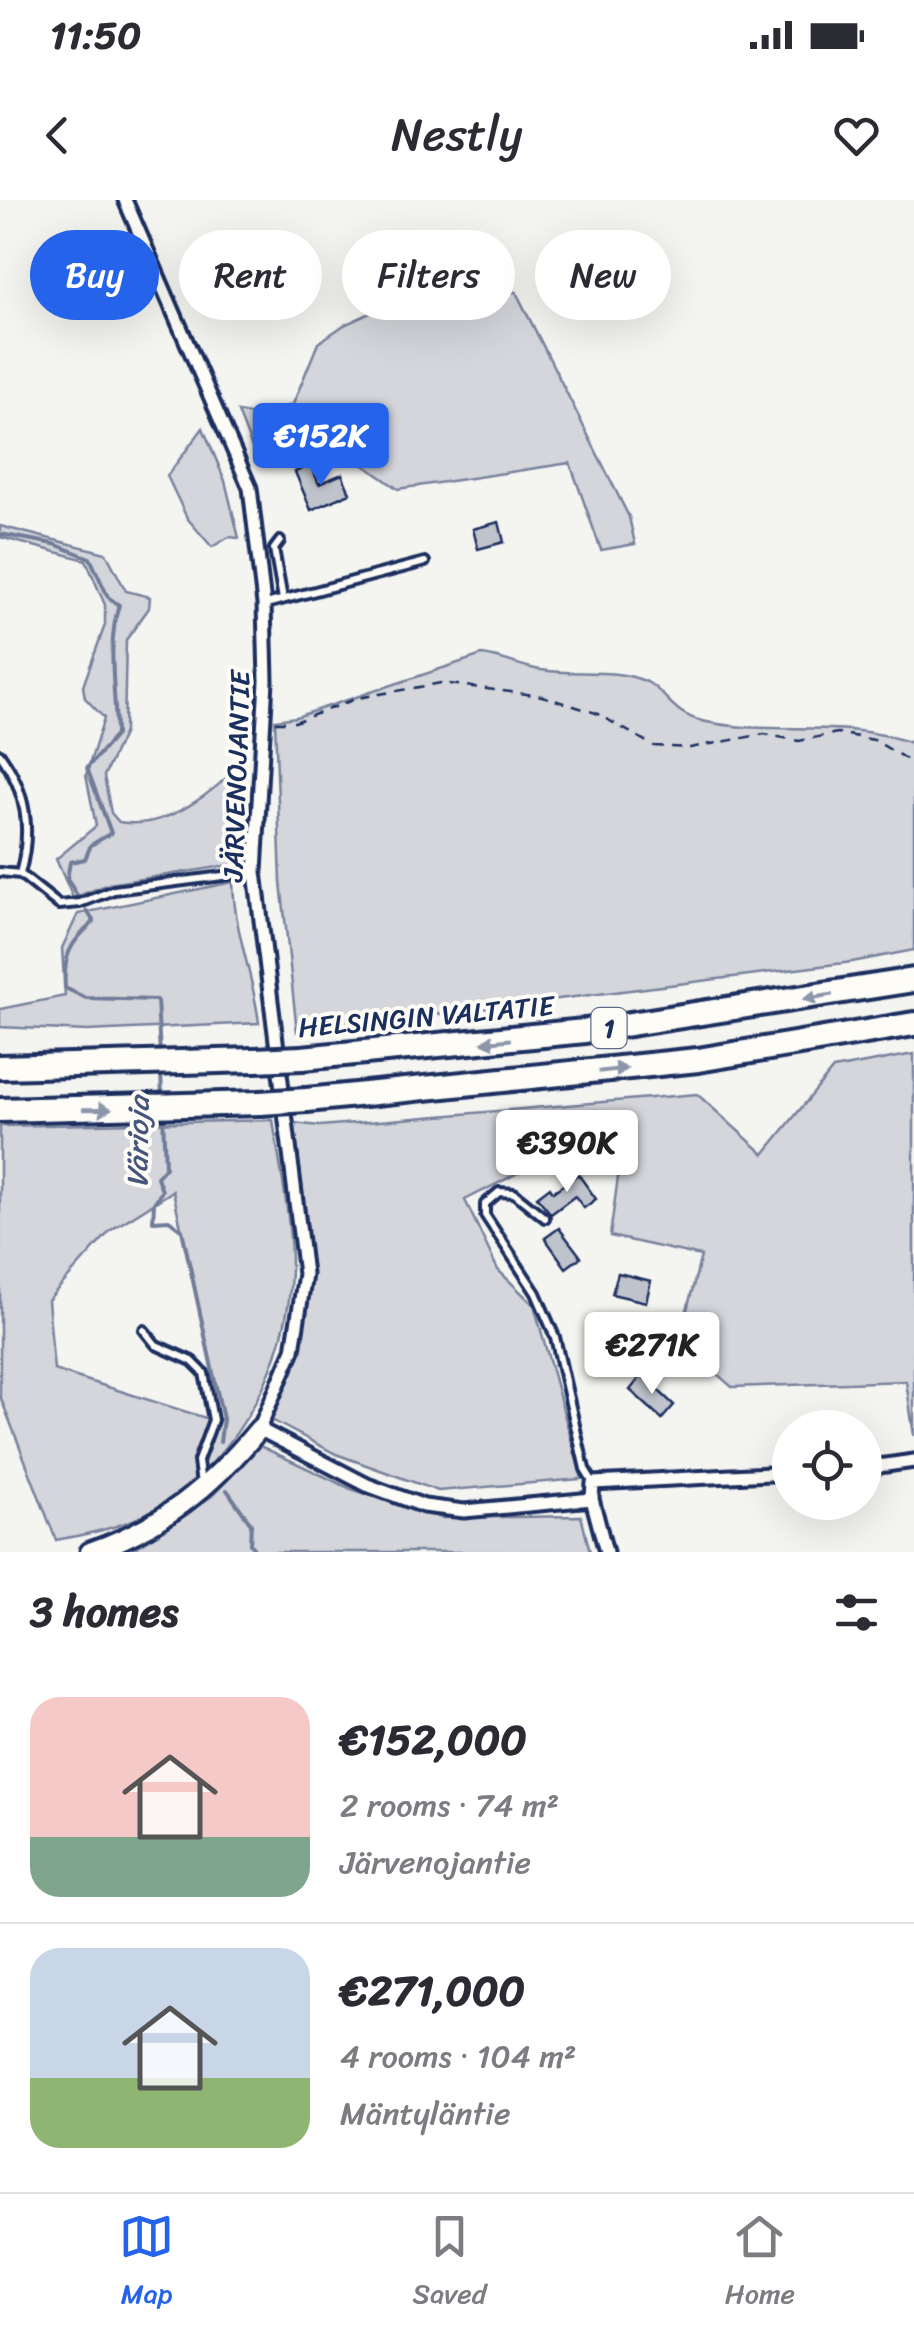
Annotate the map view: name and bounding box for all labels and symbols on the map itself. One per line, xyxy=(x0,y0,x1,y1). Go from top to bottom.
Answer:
pin: €152K xyxy=(251,403,391,488)
street label: JÄRVENOJANTIE xyxy=(208,668,265,884)
street label: HELSINGIN VALTATIE xyxy=(296,981,557,1052)
one-way arrow xyxy=(802,990,833,1005)
road number: 1 xyxy=(592,1008,626,1048)
one-way arrow xyxy=(480,1033,512,1049)
one-way arrow xyxy=(598,1062,630,1078)
water label: Värioja xyxy=(110,1093,166,1188)
one-way arrow xyxy=(82,1100,114,1116)
pin: €390K xyxy=(497,1110,637,1195)
pin: €271K xyxy=(582,1312,722,1397)

